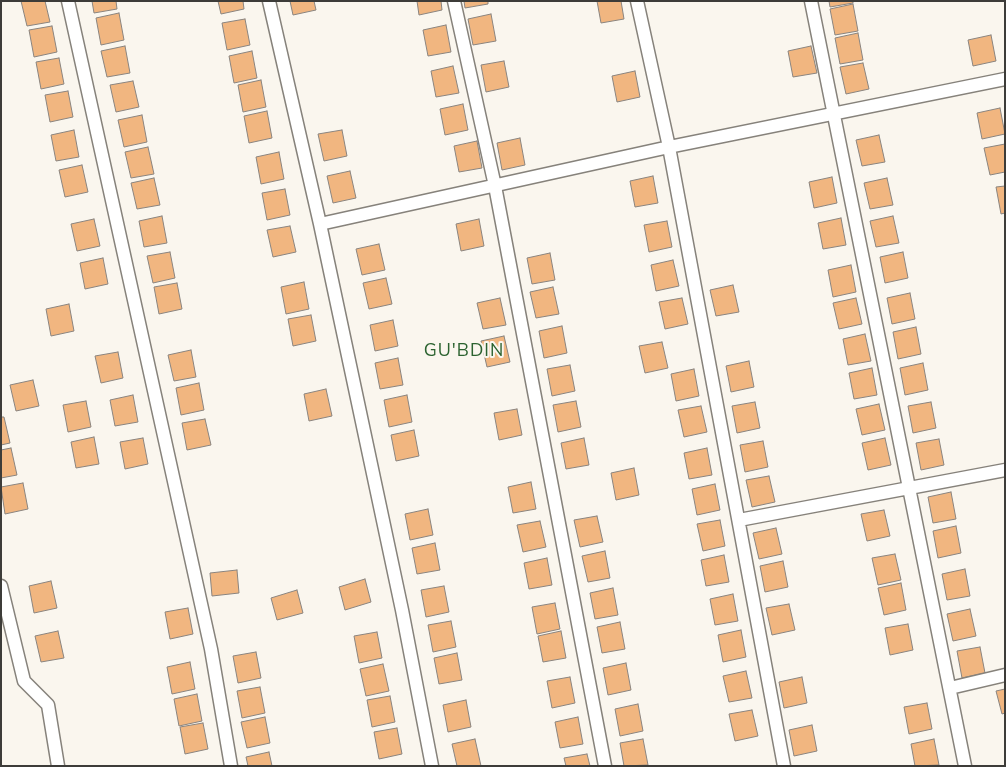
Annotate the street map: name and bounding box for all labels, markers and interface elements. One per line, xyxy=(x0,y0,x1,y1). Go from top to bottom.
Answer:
district label: GU'BDIN xyxy=(423,341,505,363)

